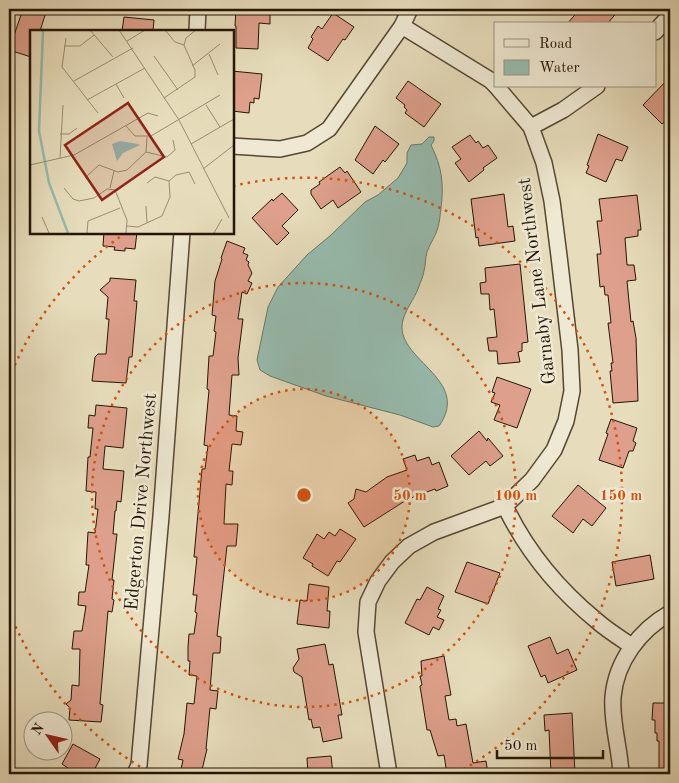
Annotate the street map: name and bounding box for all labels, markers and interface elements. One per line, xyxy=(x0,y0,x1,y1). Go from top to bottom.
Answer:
legend xyxy=(494,22,656,88)
inset map xyxy=(30,30,234,234)
text: Road xyxy=(539,37,573,52)
text: Water xyxy=(539,61,580,76)
street label: Garnaby Lane Northwest xyxy=(516,176,560,386)
street label: Edgerton Drive Northwest xyxy=(123,392,161,612)
centre of rings xyxy=(295,486,313,504)
text: 50 m xyxy=(393,489,427,504)
text: 100 m xyxy=(495,489,537,504)
text: 150 m xyxy=(600,489,642,504)
north arrow xyxy=(22,710,72,760)
text: N xyxy=(29,721,47,738)
scale bar xyxy=(497,728,603,760)
text: 50 m xyxy=(504,739,538,754)

